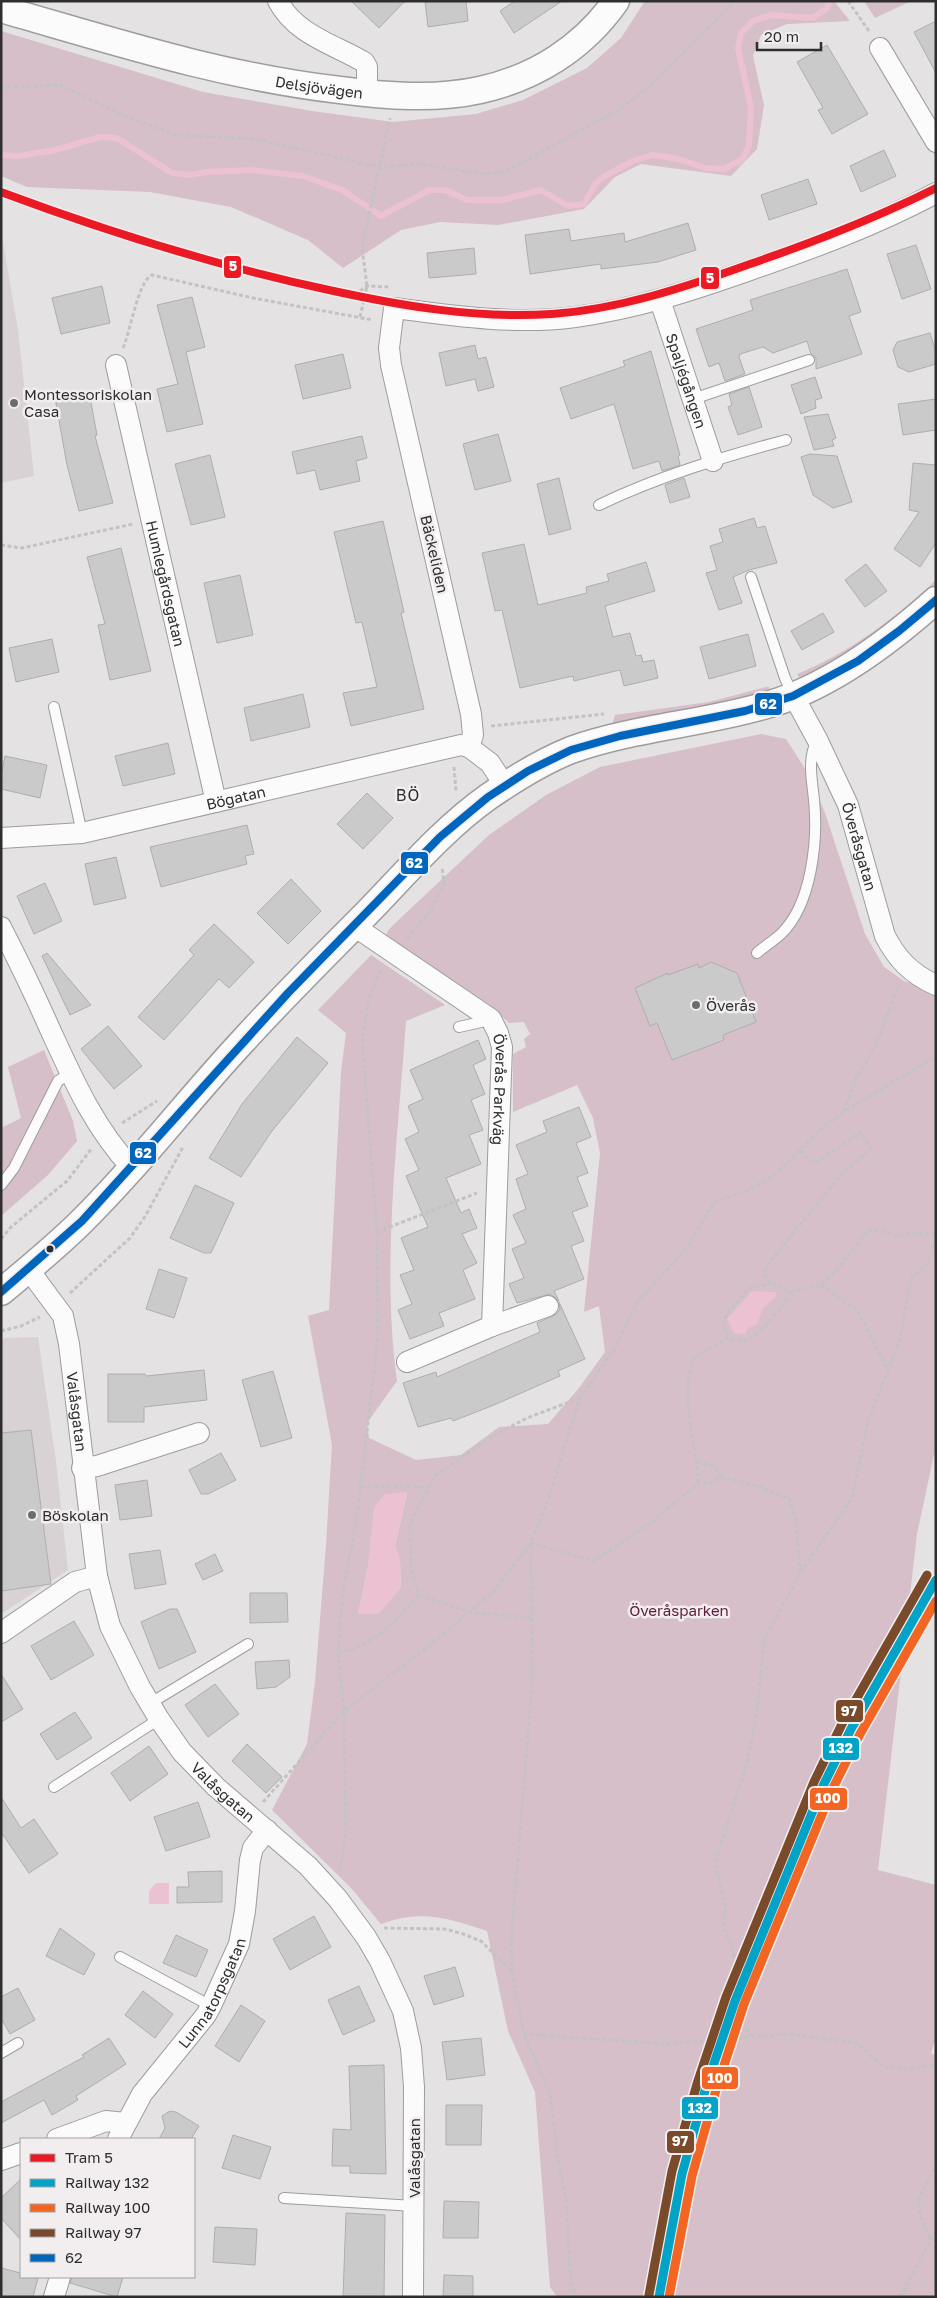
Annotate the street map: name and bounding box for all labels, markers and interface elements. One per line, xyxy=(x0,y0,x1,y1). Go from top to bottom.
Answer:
scale bar xyxy=(757,20,821,52)
text: 20 m xyxy=(764,27,799,45)
street label: Delsjövägen xyxy=(274,72,364,102)
line badge: 5 xyxy=(223,255,242,279)
text: 5 xyxy=(229,257,238,274)
line badge: 5 xyxy=(700,266,720,290)
text: 5 xyxy=(706,269,715,286)
street label: Spaljégången xyxy=(663,331,711,431)
place label: Montessoriskolan Casa xyxy=(24,385,152,420)
marker: Montessoriskolan Casa xyxy=(8,397,20,409)
street label: Bäckeliden xyxy=(417,513,453,595)
street label: Humlegårdsgatan xyxy=(143,518,189,648)
line badge: 62 xyxy=(754,692,783,716)
text: 62 xyxy=(759,695,777,712)
street label: Bögatan xyxy=(204,782,267,813)
district label: BÖ xyxy=(396,785,420,805)
street label: Överåsgatan xyxy=(839,800,881,893)
line badge: 62 xyxy=(400,851,429,875)
text: 62 xyxy=(405,854,423,871)
place label: Överås xyxy=(706,996,756,1014)
marker: Överås xyxy=(690,999,702,1011)
street label: Överås Parkväg xyxy=(489,1031,511,1146)
line badge: 62 xyxy=(129,1141,157,1165)
text: 62 xyxy=(134,1144,152,1161)
unlabelled marker xyxy=(45,1244,55,1254)
street label: Valåsgatan xyxy=(63,1371,91,1453)
place label: Böskolan xyxy=(42,1506,109,1524)
marker: Böskolan xyxy=(26,1509,38,1521)
park label: Överåsparken xyxy=(629,1601,729,1619)
line badge: 97 xyxy=(835,1699,864,1723)
text: 97 xyxy=(841,1702,858,1719)
line badge: 132 xyxy=(822,1737,860,1761)
text: 132 xyxy=(829,1739,854,1756)
street label: Valåsgatan xyxy=(188,1758,259,1826)
line badge: 100 xyxy=(809,1787,848,1811)
text: 100 xyxy=(815,1789,841,1806)
street label: Lunnatorpsgatan xyxy=(174,1937,249,2051)
line badge: 100 xyxy=(701,2066,739,2090)
text: 100 xyxy=(707,2069,733,2086)
line badge: 132 xyxy=(681,2096,719,2120)
text: 132 xyxy=(688,2099,713,2116)
street label: Valåsgatan xyxy=(405,2118,423,2198)
line badge: 97 xyxy=(666,2130,695,2154)
text: 97 xyxy=(672,2132,689,2149)
legend xyxy=(20,2138,195,2278)
text: Tram 5 xyxy=(65,2148,113,2166)
text: Railway 132 xyxy=(65,2173,149,2191)
text: Railway 100 xyxy=(65,2198,150,2216)
text: Railway 97 xyxy=(65,2223,141,2241)
text: 62 xyxy=(65,2248,83,2266)

